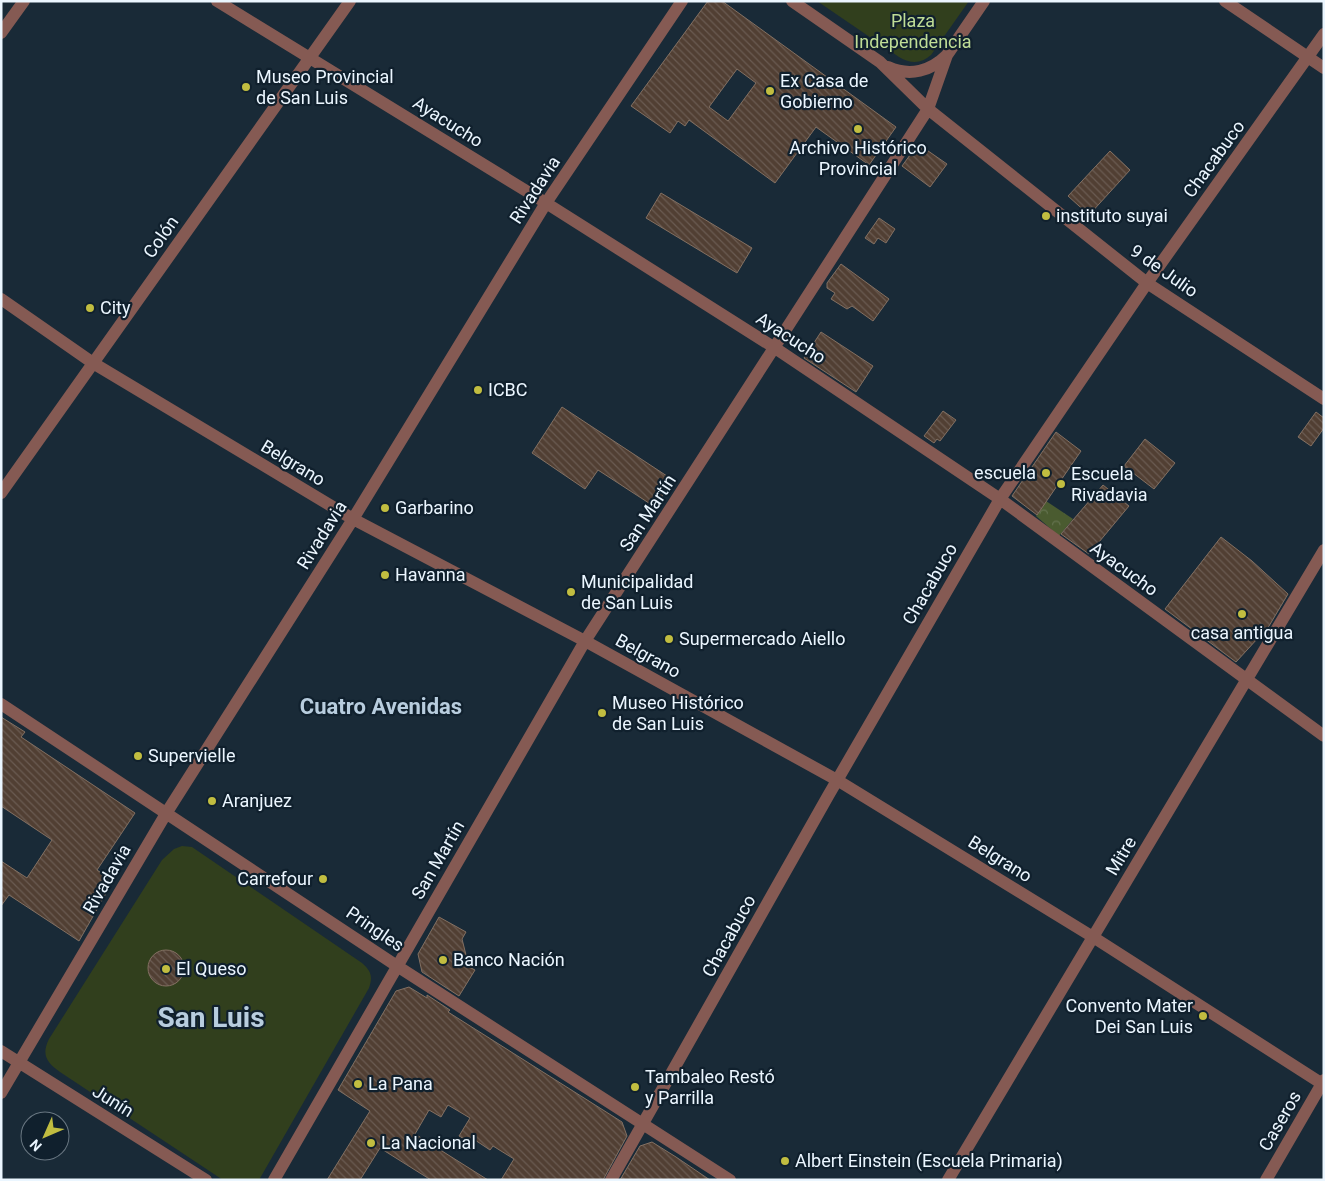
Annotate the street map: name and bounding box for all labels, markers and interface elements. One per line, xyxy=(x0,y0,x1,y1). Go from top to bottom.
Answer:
park label: Plaza Independencia xyxy=(854,10,972,52)
place label: Museo Provincial de San Luis xyxy=(256,66,394,108)
place label: Ex Casa de Gobierno xyxy=(780,70,868,112)
marker: Museo Provincial de San Luis xyxy=(240,81,252,93)
marker: Ex Casa de Gobierno xyxy=(764,85,776,97)
street label: Ayacucho xyxy=(409,92,487,151)
street label: Chacabuco xyxy=(1179,116,1249,201)
marker: Archivo Histórico Provincial xyxy=(852,123,864,135)
place label: Archivo Histórico Provincial xyxy=(789,137,927,179)
street label: Rivadavia xyxy=(505,152,564,228)
place label: instituto suyai xyxy=(1056,205,1168,226)
marker: instituto suyai xyxy=(1040,210,1052,222)
street label: Colón xyxy=(139,212,183,262)
street label: 9 de Julio xyxy=(1126,240,1202,301)
place label: City xyxy=(100,297,131,318)
marker: City xyxy=(84,302,96,314)
street label: Ayacucho xyxy=(753,307,830,368)
place label: ICBC xyxy=(488,379,528,400)
marker: ICBC xyxy=(472,384,484,396)
street label: Belgrano xyxy=(257,435,329,490)
place label: escuela xyxy=(974,462,1036,483)
place label: Escuela Rivadavia xyxy=(1071,463,1148,505)
marker: escuela xyxy=(1040,467,1052,479)
street label: San Martín xyxy=(615,470,680,555)
marker: Escuela Rivadavia xyxy=(1055,478,1067,490)
street label: Rivadavia xyxy=(292,497,351,573)
place label: Garbarino xyxy=(395,497,474,518)
marker: Garbarino xyxy=(379,502,391,514)
street label: Ayacucho xyxy=(1086,537,1162,600)
street label: Chacabuco xyxy=(898,539,961,628)
place label: Havanna xyxy=(395,564,466,585)
marker: Havanna xyxy=(379,569,391,581)
place label: Municipalidad de San Luis xyxy=(581,571,694,613)
marker: Municipalidad de San Luis xyxy=(565,586,577,598)
marker: casa antigua xyxy=(1236,608,1248,620)
place label: casa antigua xyxy=(1191,622,1293,643)
place label: Supermercado Aiello xyxy=(679,628,845,649)
street label: Belgrano xyxy=(612,629,684,682)
marker: Supermercado Aiello xyxy=(663,633,675,645)
place label: Museo Histórico de San Luis xyxy=(612,692,744,734)
district label: Cuatro Avenidas xyxy=(300,694,462,719)
marker: Museo Histórico de San Luis xyxy=(596,707,608,719)
place label: Supervielle xyxy=(148,745,235,766)
marker: Supervielle xyxy=(132,750,144,762)
place label: Aranjuez xyxy=(222,790,292,811)
marker: Aranjuez xyxy=(206,795,218,807)
street label: San Martín xyxy=(407,817,468,903)
street label: Belgrano xyxy=(965,831,1036,886)
street label: Mitre xyxy=(1101,833,1140,879)
street label: Rivadavia xyxy=(78,840,135,917)
place label: Carrefour xyxy=(237,868,313,889)
marker: Carrefour xyxy=(317,873,329,885)
street label: Chacabuco xyxy=(697,891,760,980)
street label: Pringles xyxy=(342,902,408,955)
place label: Banco Nación xyxy=(453,949,565,970)
marker: Banco Nación xyxy=(437,954,449,966)
place label: El Queso xyxy=(176,958,246,979)
marker: El Queso xyxy=(160,963,172,975)
place label: Convento Mater Dei San Luis xyxy=(1066,995,1193,1037)
district label: San Luis xyxy=(157,1001,265,1034)
marker: Convento Mater Dei San Luis xyxy=(1197,1010,1209,1022)
place label: Tambaleo Restó y Parrilla xyxy=(645,1066,775,1108)
place label: La Pana xyxy=(368,1073,433,1094)
marker: La Pana xyxy=(352,1078,364,1090)
street label: Junín xyxy=(89,1080,138,1121)
marker: Tambaleo Restó y Parrilla xyxy=(629,1081,641,1093)
street label: Caseros xyxy=(1254,1087,1305,1155)
north arrow xyxy=(20,1111,70,1161)
place label: La Nacional xyxy=(381,1132,476,1153)
text: N xyxy=(27,1136,45,1154)
marker: La Nacional xyxy=(365,1137,377,1149)
place label: Albert Einstein (Escuela Primaria) xyxy=(795,1150,1063,1172)
marker: Albert Einstein (Escuela Primaria) xyxy=(779,1155,791,1167)

